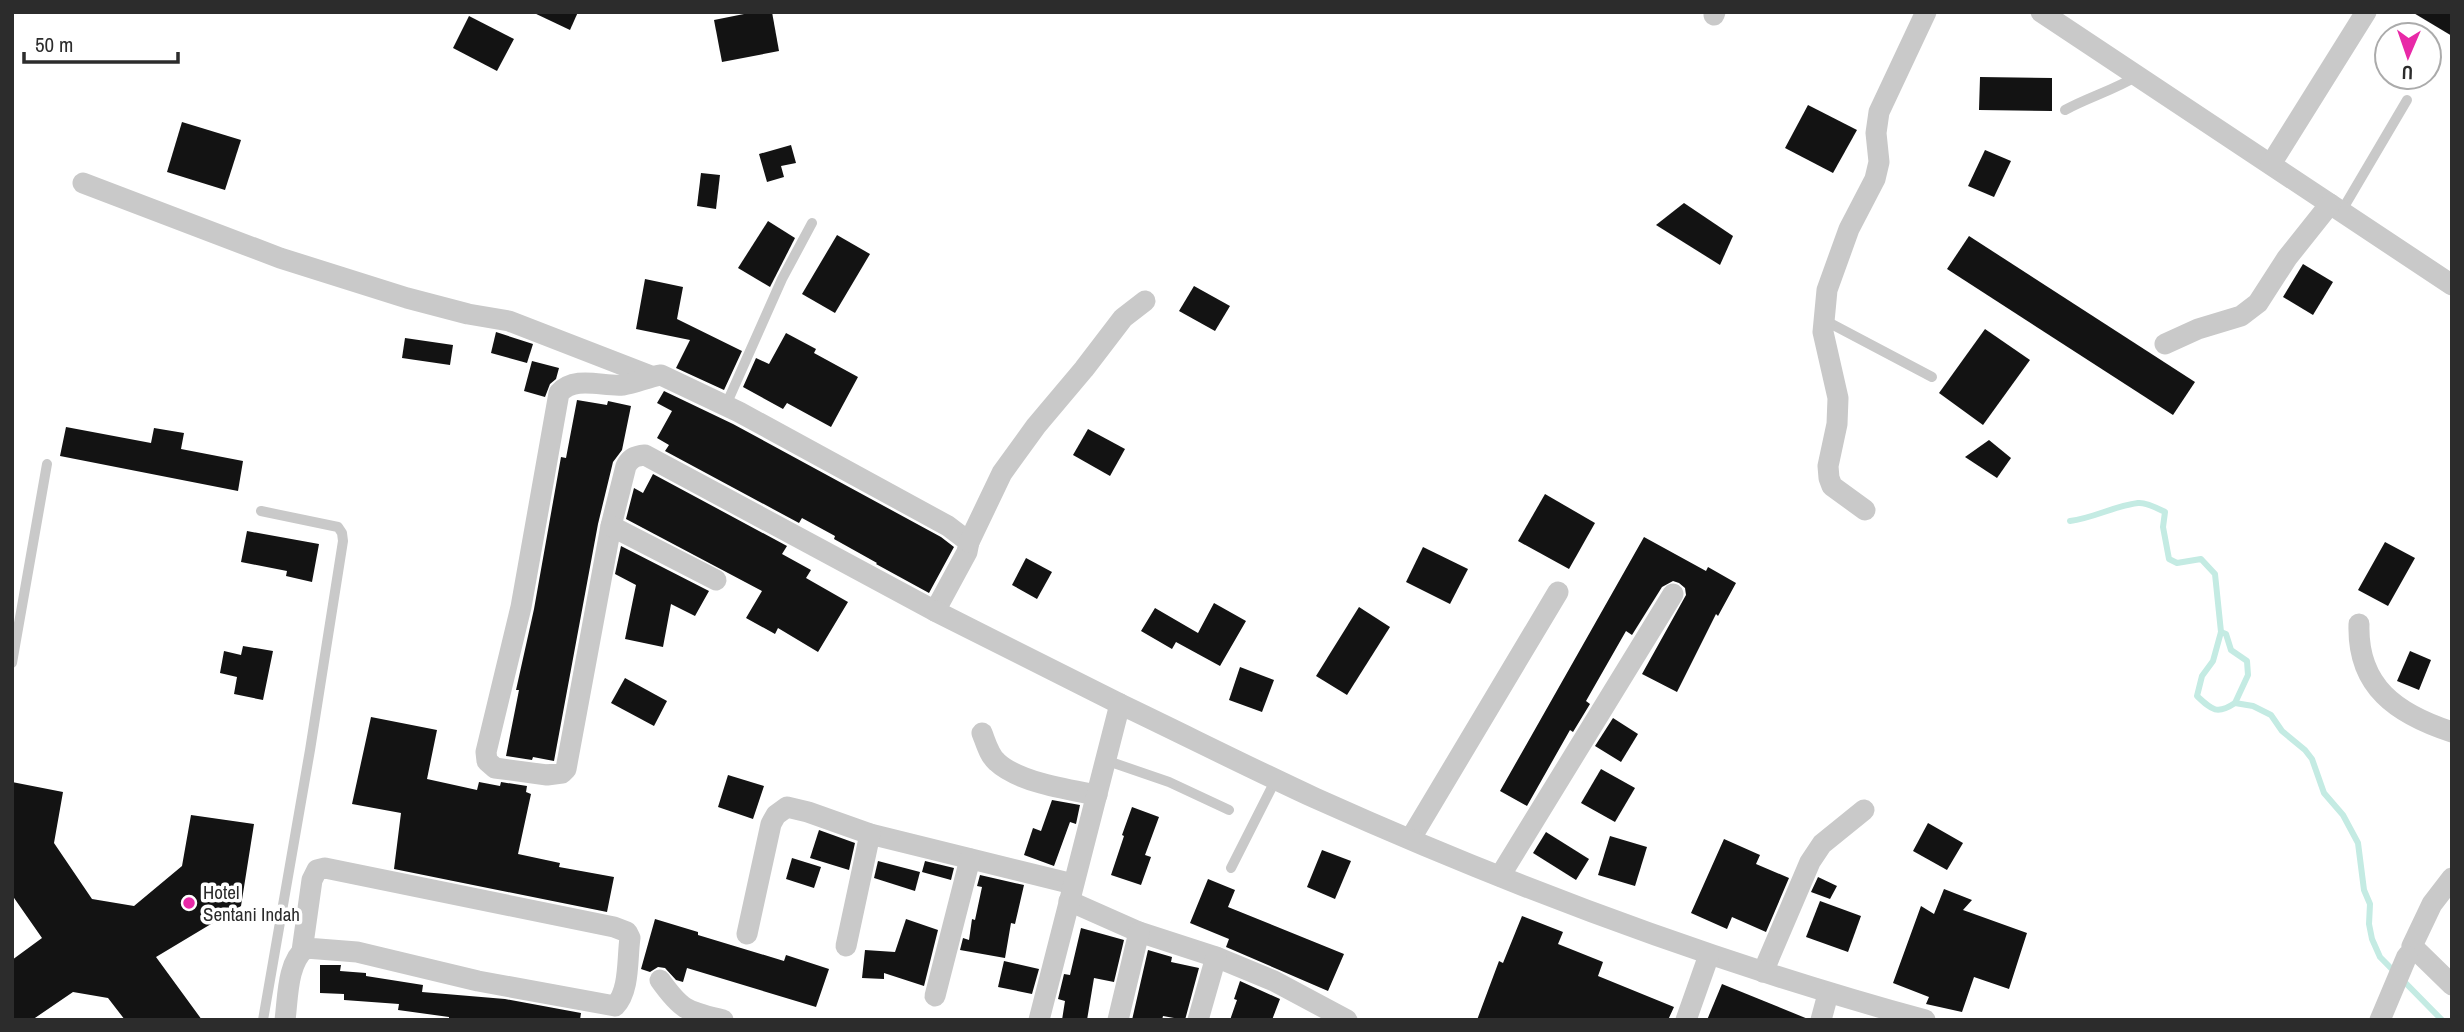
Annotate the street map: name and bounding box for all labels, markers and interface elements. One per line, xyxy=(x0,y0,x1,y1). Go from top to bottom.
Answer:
scale bar xyxy=(24,21,178,65)
north arrow xyxy=(2373,21,2443,91)
text: 50 m xyxy=(35,30,73,59)
text: U xyxy=(2401,60,2413,86)
place label: Hotel Sentani Indah xyxy=(203,879,300,927)
marker: Hotel Sentani Indah xyxy=(181,895,197,911)

